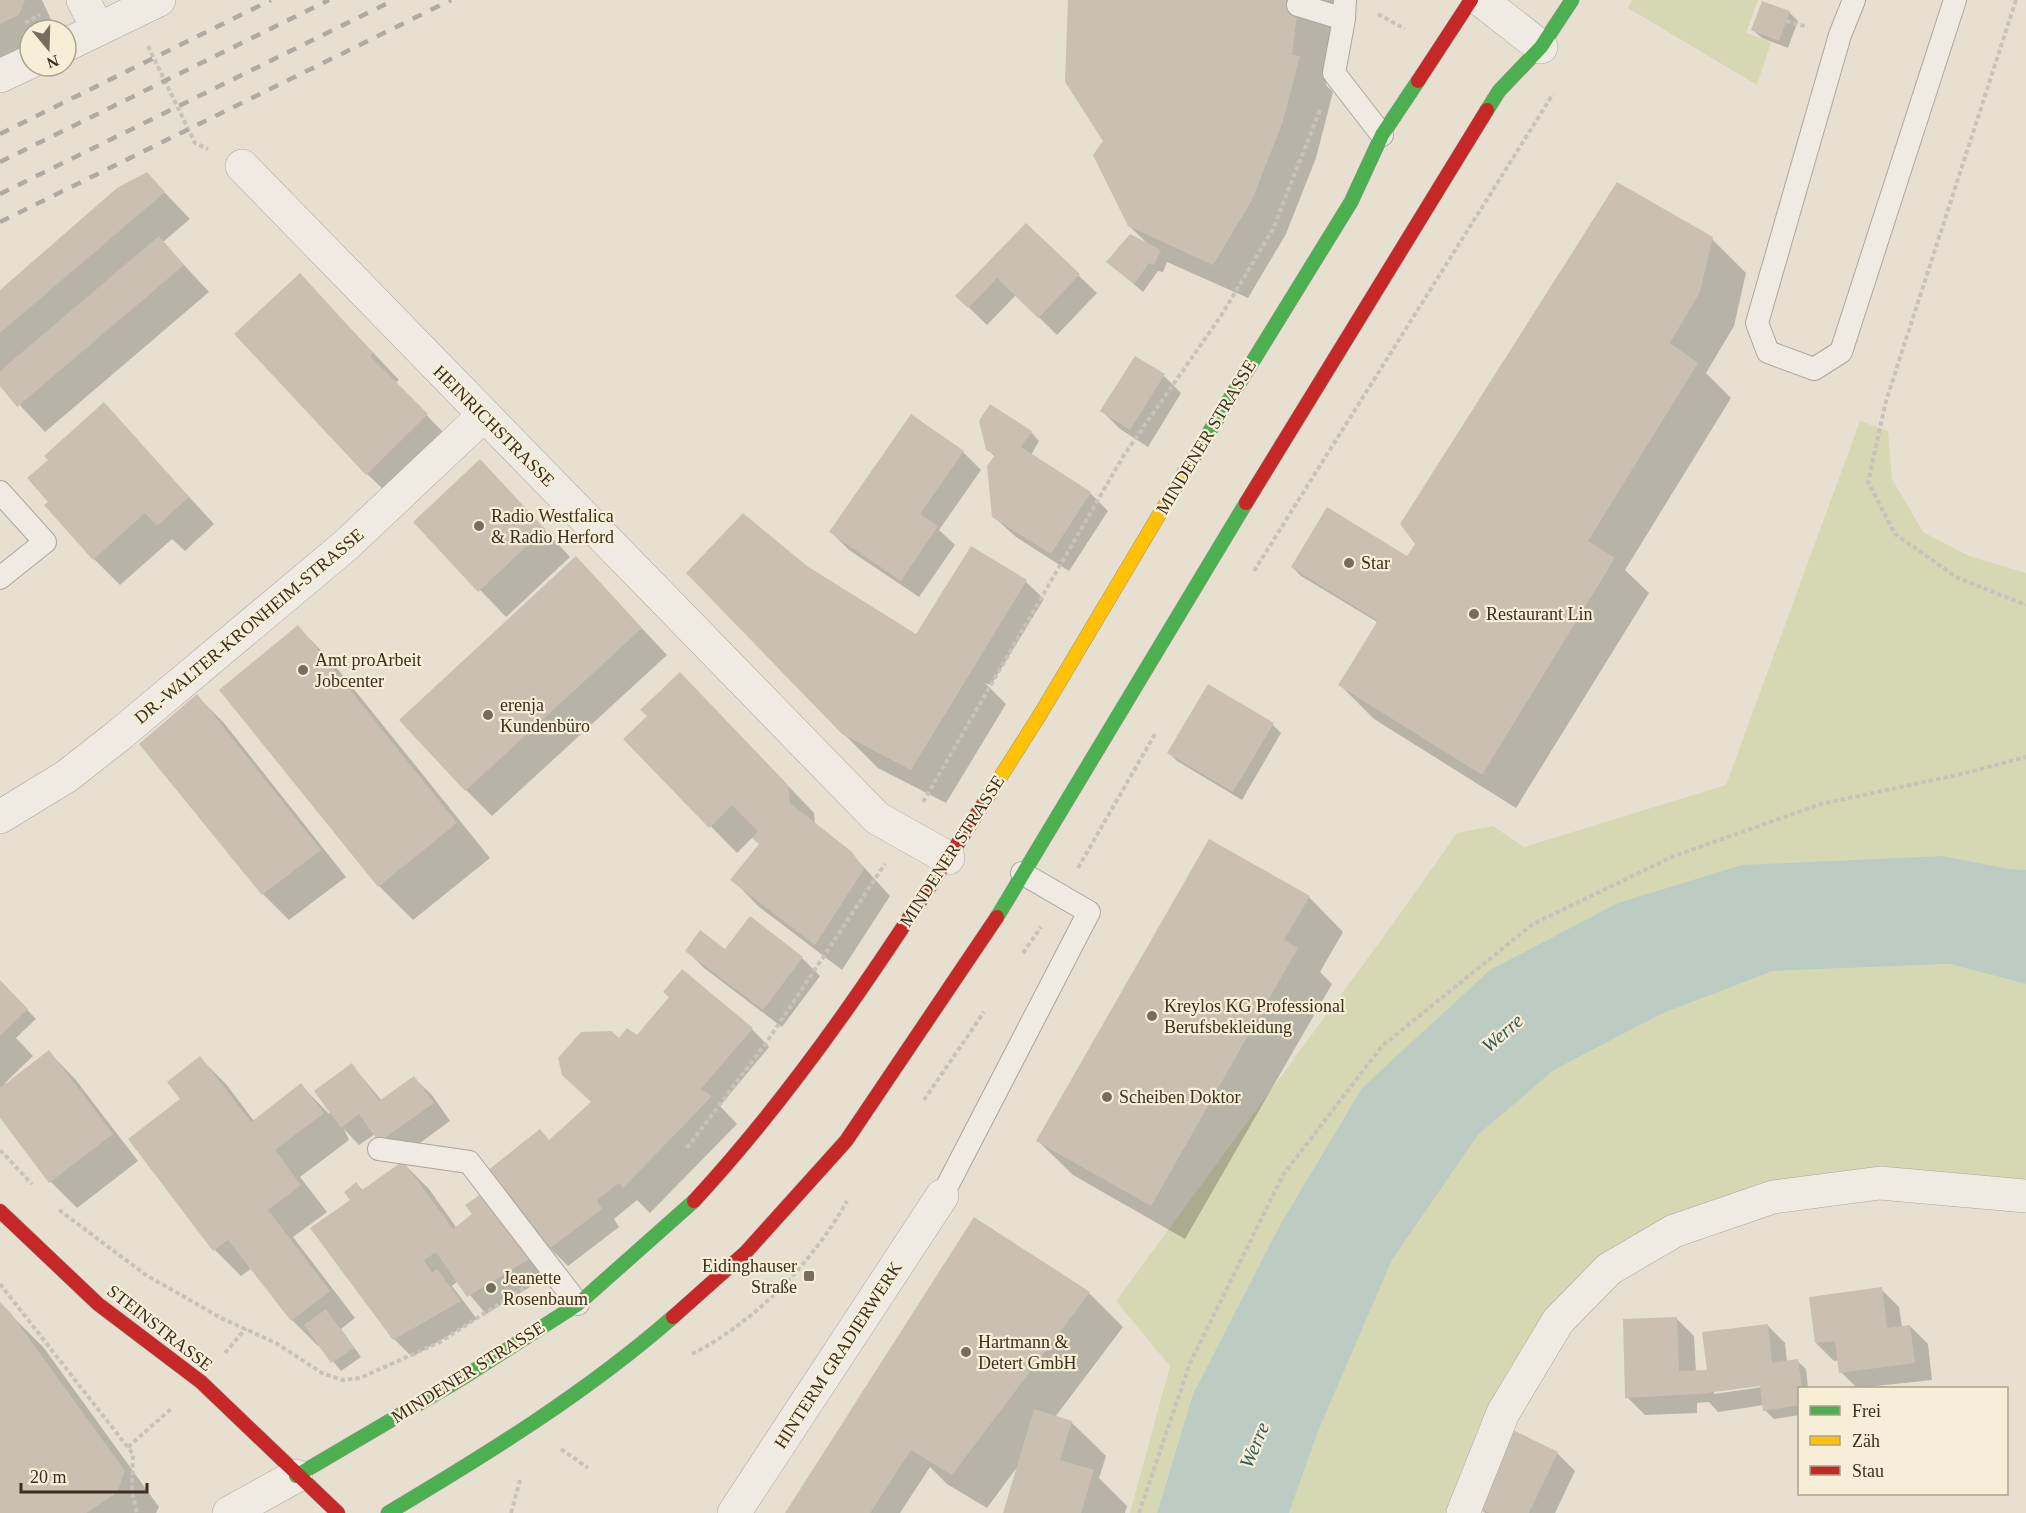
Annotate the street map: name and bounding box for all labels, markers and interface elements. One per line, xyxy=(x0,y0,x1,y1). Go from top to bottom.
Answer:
north arrow xyxy=(18,18,78,78)
text: N xyxy=(44,52,61,72)
street label: MINDENER STRASSE xyxy=(1152,356,1260,518)
street label: HEINRICHSTRASSE xyxy=(429,361,559,491)
place label: Radio Westfalica & Radio Herford xyxy=(491,506,614,547)
marker: Radio Westfalica & Radio Herford xyxy=(472,519,486,533)
street label: DR.-WALTER-KRONHEIM-STRASSE xyxy=(130,524,368,728)
place label: Star xyxy=(1361,553,1390,573)
marker: Star xyxy=(1342,556,1356,570)
place label: Restaurant Lin xyxy=(1486,604,1592,624)
marker: Restaurant Lin xyxy=(1467,607,1481,621)
place label: Amt proArbeit Jobcenter xyxy=(315,650,421,691)
marker: Amt proArbeit Jobcenter xyxy=(296,663,310,677)
place label: erenja Kundenbüro xyxy=(500,695,590,736)
marker: erenja Kundenbüro xyxy=(481,708,495,722)
street label: MINDENER STRASSE xyxy=(896,772,1008,930)
place label: Kreylos KG Professional Berufsbekleidung xyxy=(1164,996,1345,1037)
marker: Kreylos KG Professional Berufsbekleidung xyxy=(1145,1009,1159,1023)
water label: Werre xyxy=(1477,1009,1527,1057)
place label: Scheiben Doktor xyxy=(1119,1087,1240,1107)
marker: Scheiben Doktor xyxy=(1100,1090,1114,1104)
place label: Eidinghauser Straße xyxy=(702,1256,797,1297)
street label: HINTERM GRADIERWERK xyxy=(770,1258,906,1452)
place label: Jeanette Rosenbaum xyxy=(503,1268,588,1309)
marker: Eidinghauser Straße xyxy=(802,1269,816,1283)
street label: STEINSTRASSE xyxy=(103,1281,217,1375)
marker: Jeanette Rosenbaum xyxy=(484,1281,498,1295)
street label: MINDENER STRASSE xyxy=(388,1317,548,1427)
place label: Hartmann & Detert GmbH xyxy=(978,1332,1076,1373)
marker: Hartmann & Detert GmbH xyxy=(959,1345,973,1359)
legend xyxy=(1798,1387,2008,1495)
text: Frei xyxy=(1852,1401,1881,1421)
water label: Werre xyxy=(1235,1419,1273,1471)
text: Zäh xyxy=(1852,1431,1880,1451)
scale bar xyxy=(21,1456,147,1494)
text: Stau xyxy=(1852,1461,1884,1481)
text: 20 m xyxy=(30,1467,67,1487)

